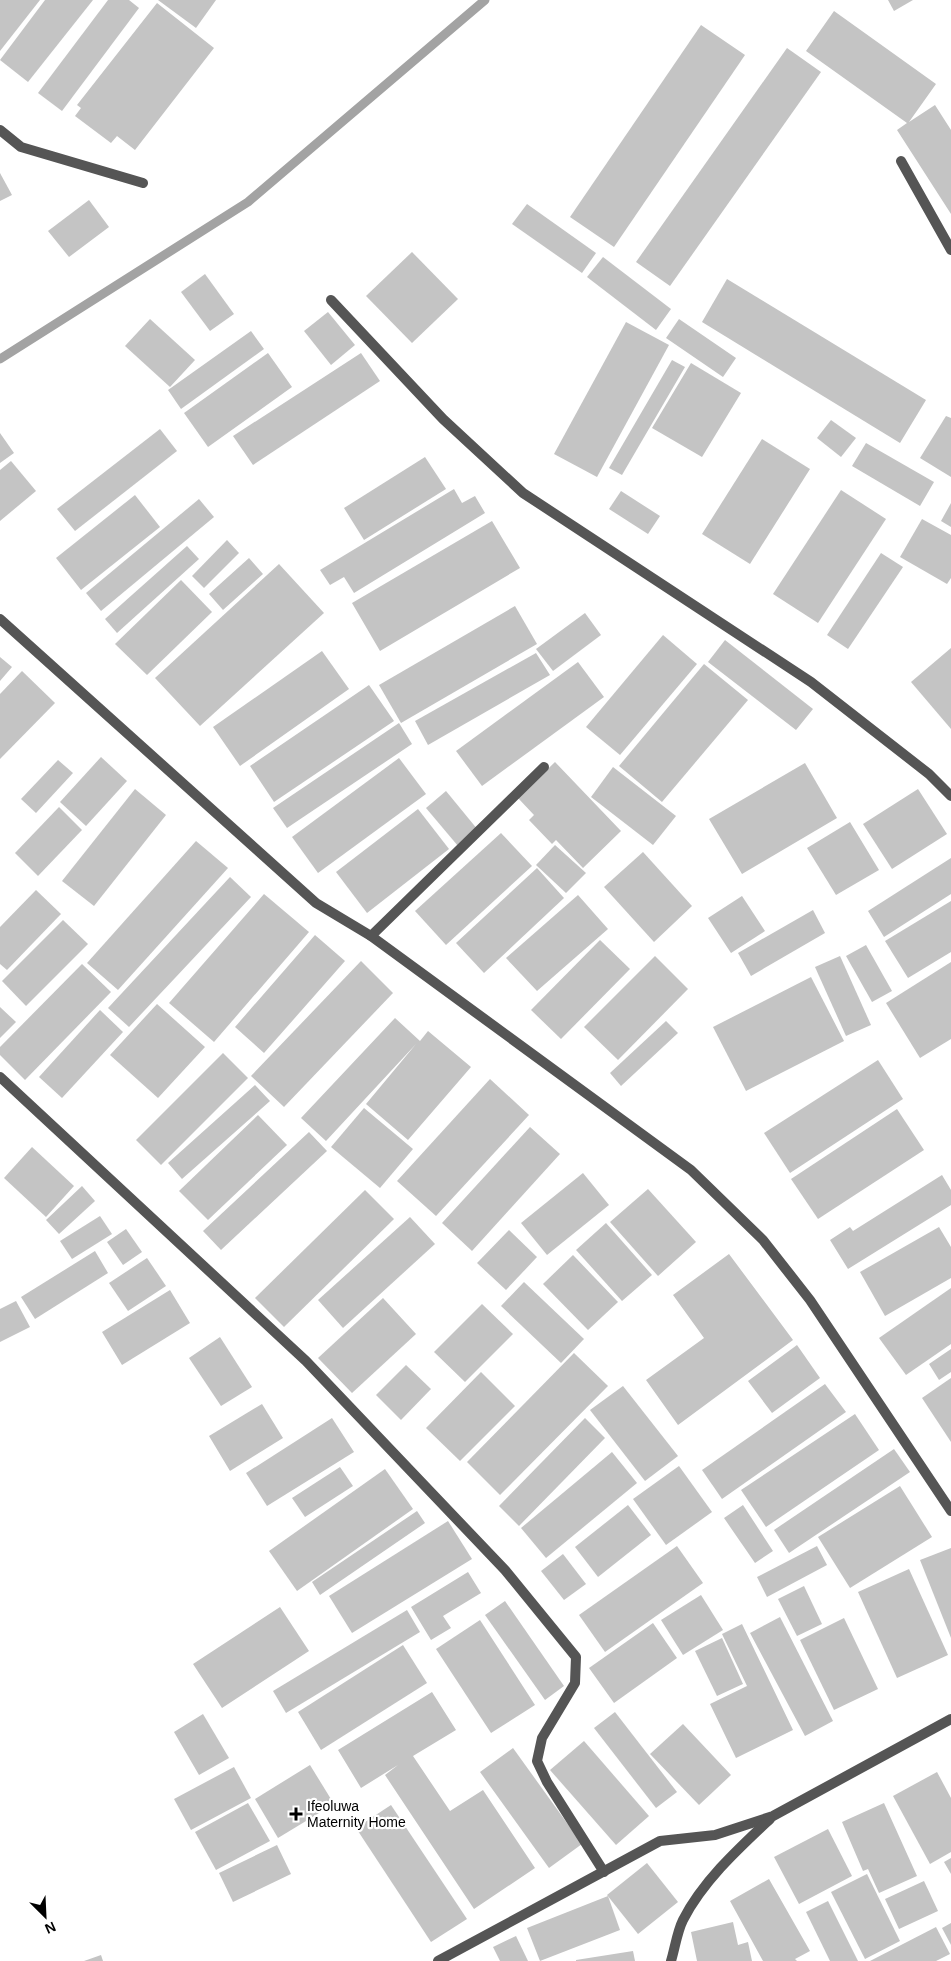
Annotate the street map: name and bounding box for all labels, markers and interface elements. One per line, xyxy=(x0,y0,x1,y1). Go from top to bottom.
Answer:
place label: Ifeoluwa Maternity Home xyxy=(307,1798,406,1830)
marker: Ifeoluwa Maternity Home xyxy=(289,1807,303,1821)
north arrow xyxy=(20,1891,70,1941)
text: N xyxy=(42,1919,58,1937)

